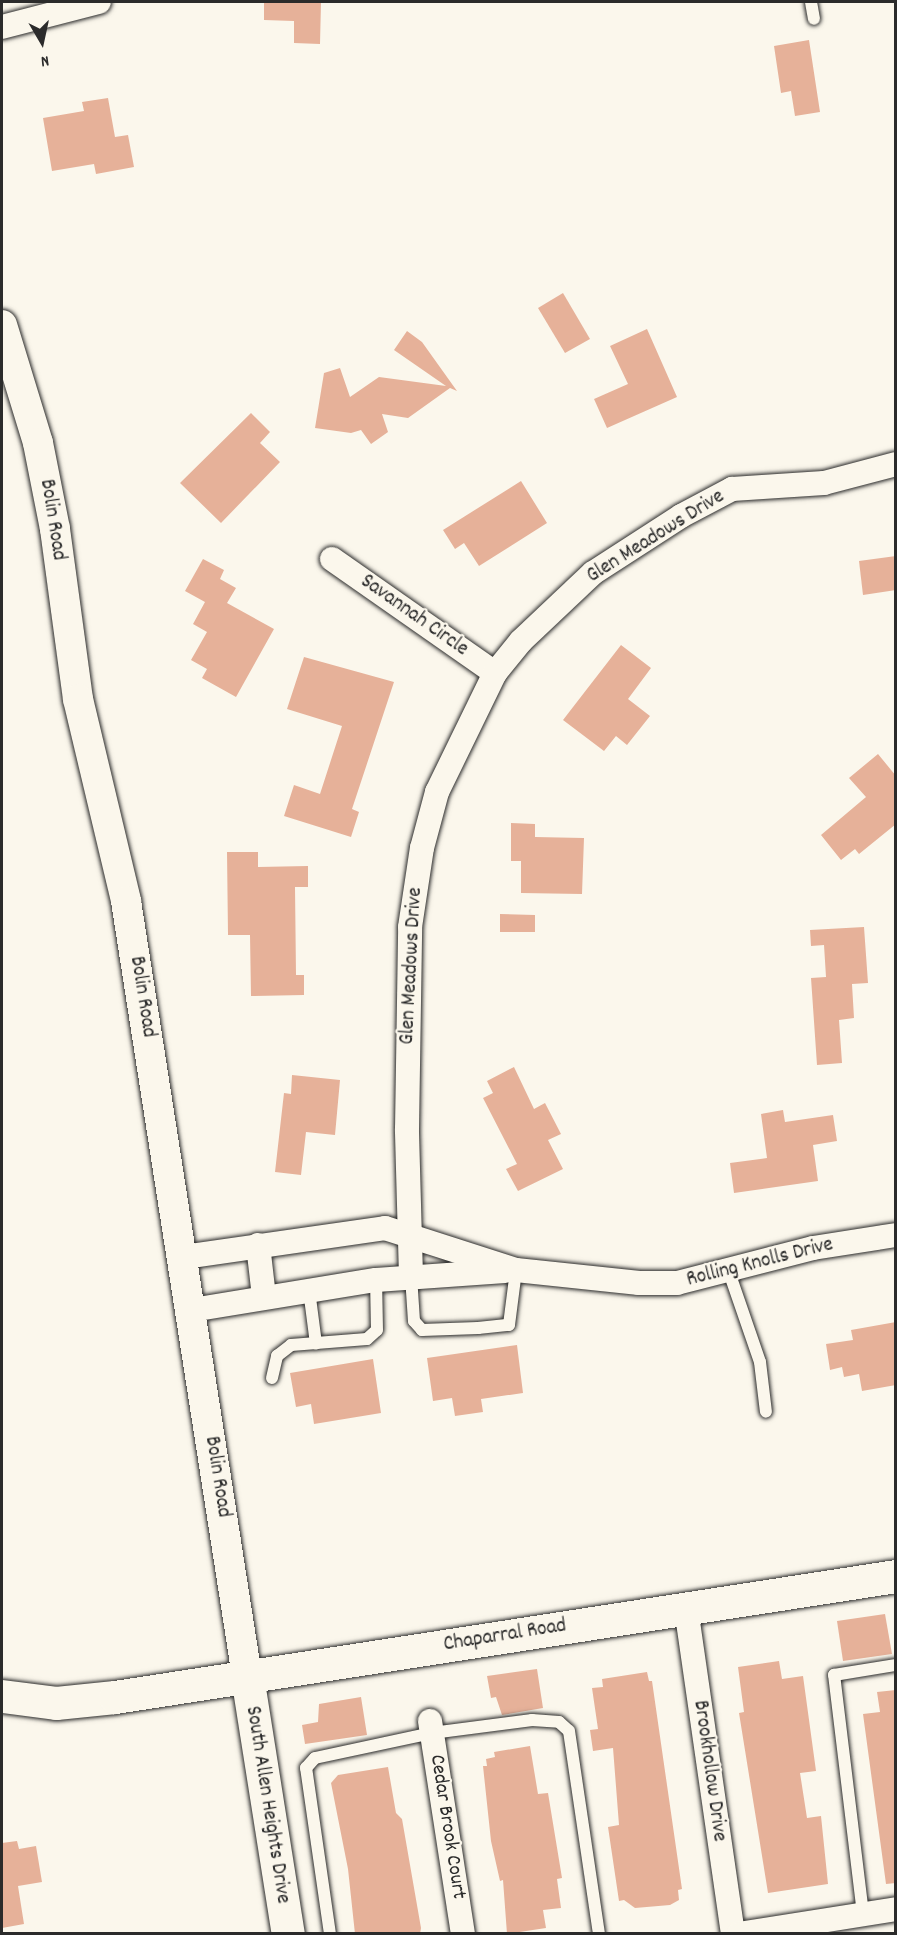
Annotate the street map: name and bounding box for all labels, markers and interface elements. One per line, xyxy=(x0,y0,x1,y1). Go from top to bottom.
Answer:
north arrow xyxy=(12,12,72,72)
text: N xyxy=(39,48,51,72)
street label: Bolin Road xyxy=(33,478,71,562)
street label: Glen Meadows Drive xyxy=(583,485,729,589)
street label: Savannah Circle xyxy=(355,570,473,662)
street label: Glen Meadows Drive xyxy=(395,887,429,1045)
street label: Bolin Road xyxy=(123,955,161,1039)
street label: Rolling Knolls Drive xyxy=(684,1233,836,1293)
street label: Bolin Road xyxy=(198,1435,236,1519)
street label: Chaparral Road xyxy=(442,1614,568,1658)
street label: Brookhollow Drive xyxy=(687,1699,731,1843)
street label: South Allen Heights Drive xyxy=(239,1704,295,1906)
street label: Cedar Brook Court xyxy=(423,1753,471,1901)

